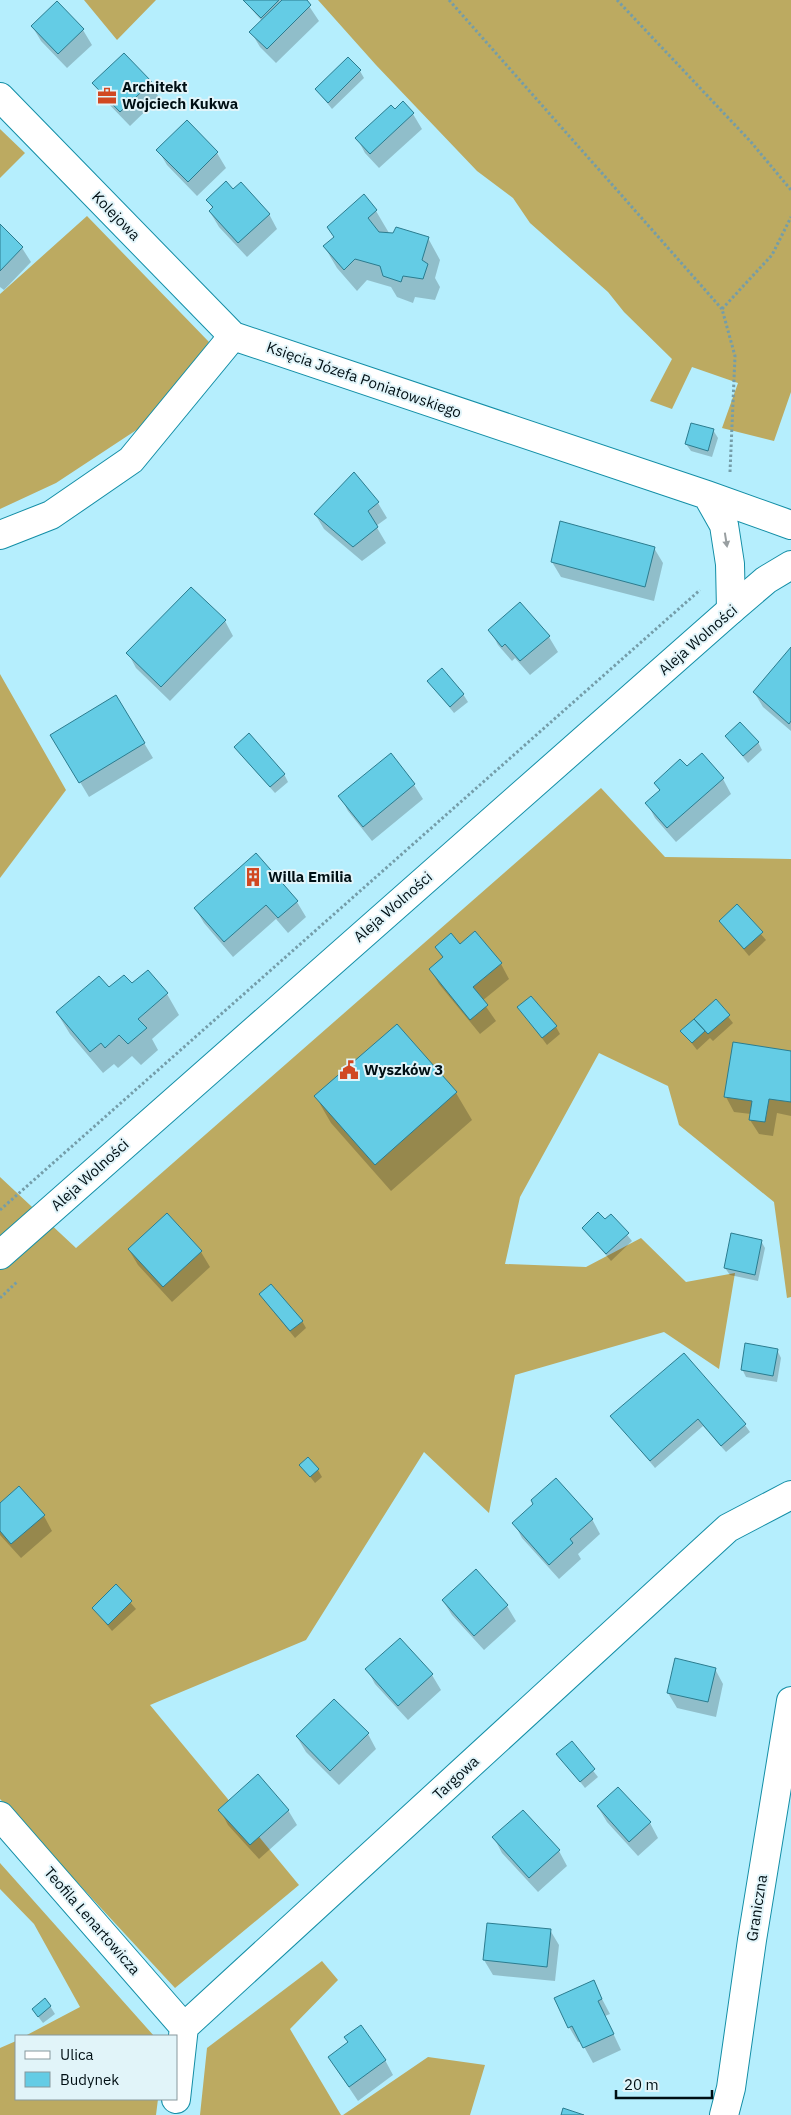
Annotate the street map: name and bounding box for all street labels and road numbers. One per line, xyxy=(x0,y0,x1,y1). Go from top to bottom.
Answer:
street label: Kolejowa xyxy=(88,187,144,244)
street label: Księcia Józefa Poniatowskiego xyxy=(264,337,464,422)
street label: Aleja Wolności xyxy=(654,600,741,679)
street label: Aleja Wolności xyxy=(349,867,436,946)
street label: Aleja Wolności xyxy=(47,1135,133,1215)
street label: Targowa xyxy=(429,1751,483,1804)
street label: Teofila Lenartowicza xyxy=(40,1863,145,1979)
street label: Graniczna xyxy=(742,1873,771,1943)

